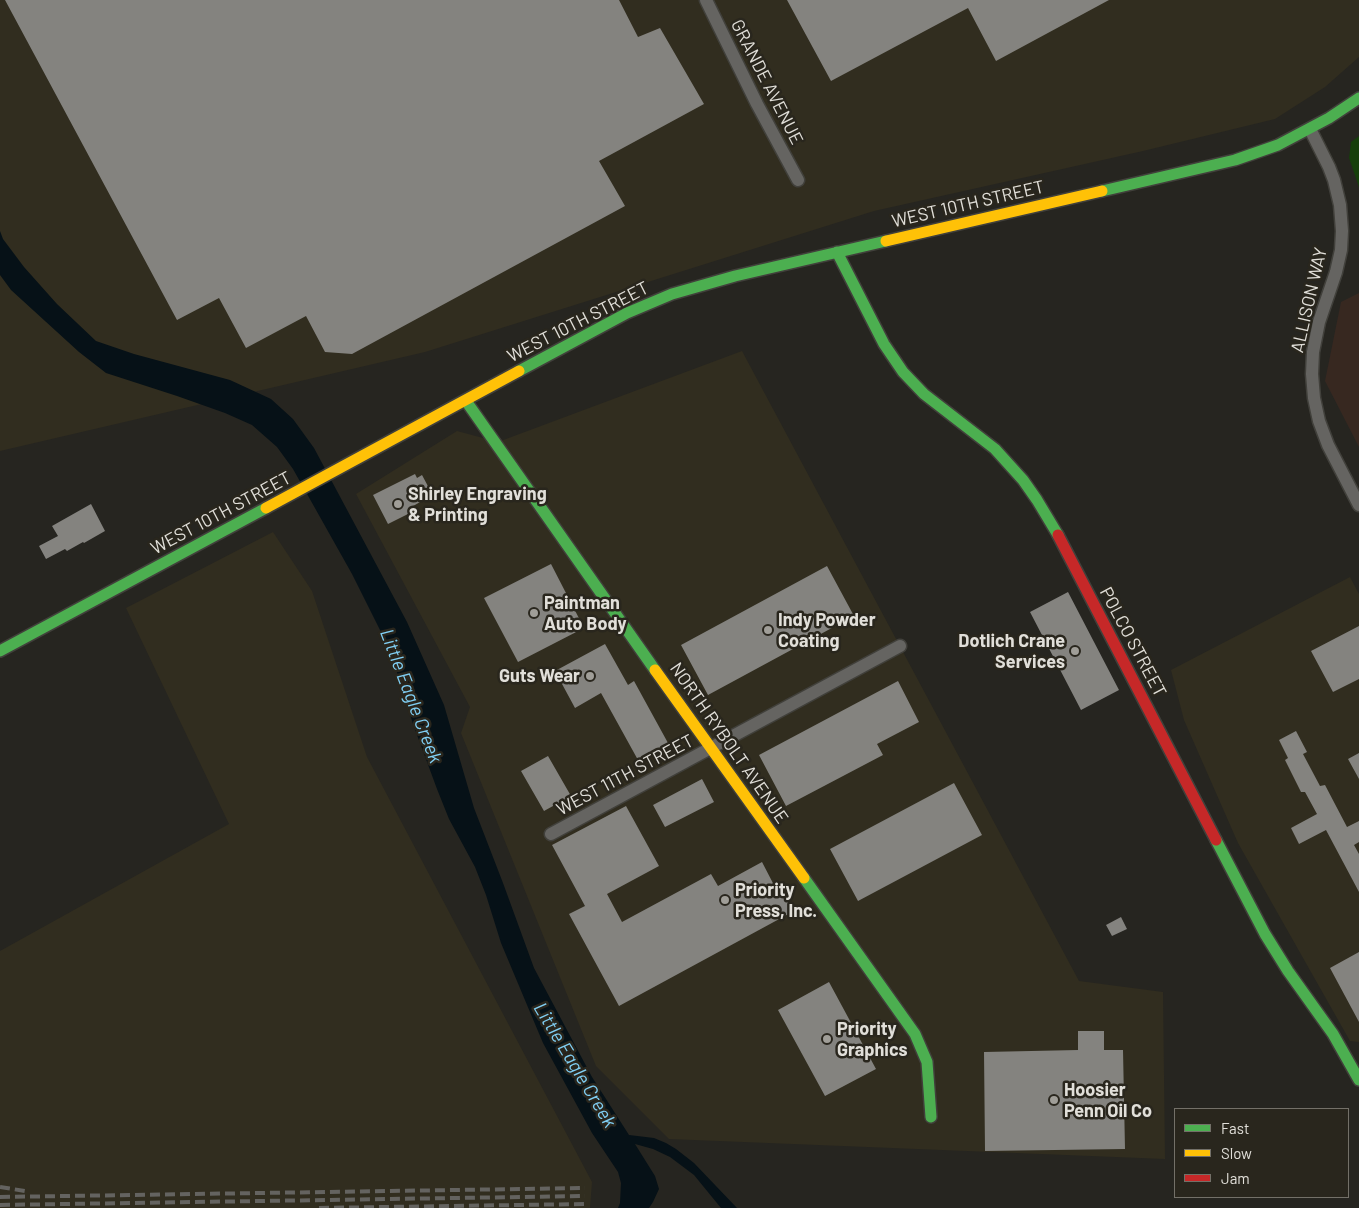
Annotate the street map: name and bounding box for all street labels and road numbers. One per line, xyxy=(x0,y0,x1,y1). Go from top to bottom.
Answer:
street label: GRANDE AVENUE xyxy=(726,16,808,148)
street label: WEST 10TH STREET xyxy=(890,176,1046,232)
street label: ALLISON WAY xyxy=(1286,245,1332,355)
street label: WEST 10TH STREET xyxy=(504,277,652,367)
street label: WEST 10TH STREET xyxy=(147,467,295,559)
street label: POLCO STREET xyxy=(1095,583,1171,701)
street label: NORTH RYBOLT AVENUE xyxy=(665,658,793,828)
street label: WEST 11TH STREET xyxy=(553,730,697,820)

